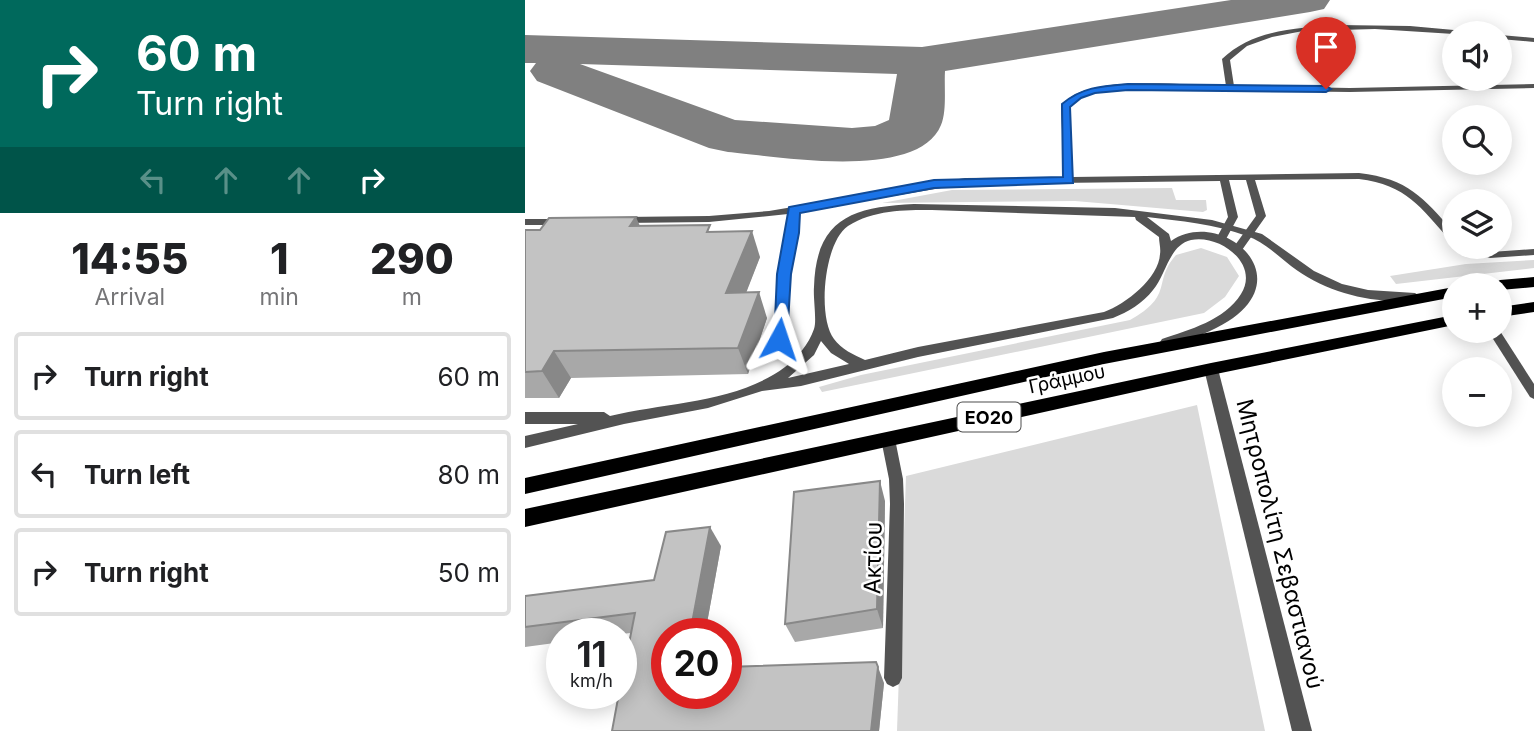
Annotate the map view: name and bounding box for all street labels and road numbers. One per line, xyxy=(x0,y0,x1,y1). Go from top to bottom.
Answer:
street label: Γράμμου xyxy=(1027,360,1107,398)
street label: Μητροπολίτη Σεβαστιανού xyxy=(1230,396,1330,692)
road number: ΕΟ20 xyxy=(958,402,1021,432)
street label: Ακτίου xyxy=(858,522,888,594)

